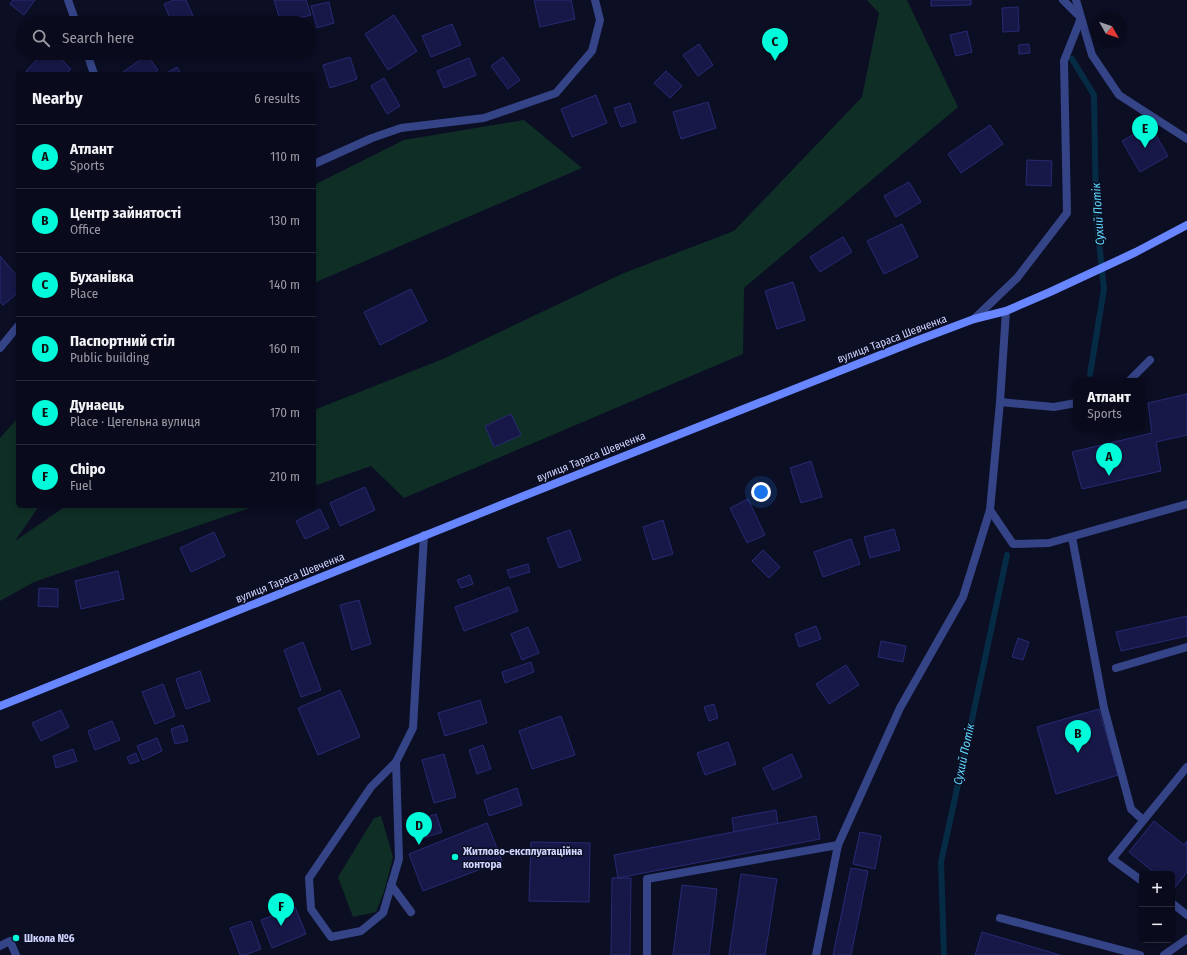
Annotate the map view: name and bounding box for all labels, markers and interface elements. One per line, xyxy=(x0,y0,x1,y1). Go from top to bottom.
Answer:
north arrow xyxy=(1091,12,1127,48)
search box xyxy=(16,16,316,60)
icon: search xyxy=(30,27,52,49)
pin: C xyxy=(762,28,788,61)
text: Search here xyxy=(62,29,134,47)
text: Nearby xyxy=(32,88,83,109)
text: 6 results xyxy=(254,91,300,106)
pin: E xyxy=(1132,115,1158,148)
text: Атлант xyxy=(70,140,113,158)
text: A xyxy=(41,149,49,164)
text: 110 m xyxy=(270,149,300,164)
text: Sports xyxy=(70,158,105,173)
water label: Сухий Потік xyxy=(1089,182,1107,246)
text: Центр зайнятості xyxy=(70,204,181,222)
text: B xyxy=(41,213,49,228)
text: 130 m xyxy=(269,213,300,228)
text: Office xyxy=(70,222,101,237)
text: Буханівка xyxy=(70,268,134,286)
text: C xyxy=(42,277,48,292)
text: 140 m xyxy=(269,277,300,292)
text: Place xyxy=(70,286,98,301)
street label: вулиця Тараса Шевченка xyxy=(835,312,949,366)
text: Паспортний стіл xyxy=(70,332,175,350)
text: D xyxy=(41,341,49,356)
text: 160 m xyxy=(269,341,300,356)
text: Public building xyxy=(70,350,149,365)
popup xyxy=(1073,378,1145,430)
text: Атлант xyxy=(1087,388,1131,406)
text: Дунаець xyxy=(70,396,124,414)
text: E xyxy=(42,405,48,420)
text: 170 m xyxy=(270,405,300,420)
text: Sports xyxy=(1087,406,1122,421)
text: Place · Цегельна вулиця xyxy=(70,414,200,429)
street label: вулиця Тараса Шевченка xyxy=(535,429,647,485)
pin: A xyxy=(1096,443,1122,476)
text: Chipo xyxy=(70,460,106,478)
text: F xyxy=(42,469,48,484)
text: 210 m xyxy=(270,469,300,484)
text: Fuel xyxy=(70,478,92,493)
your location xyxy=(751,482,771,502)
street label: вулиця Тараса Шевченка xyxy=(234,550,346,606)
pin: B xyxy=(1065,720,1091,753)
water label: Сухий Потік xyxy=(951,722,977,786)
pin: D xyxy=(406,812,432,845)
place label: Житлово-експлуатаційна контора xyxy=(462,845,583,871)
marker: Житлово-експлуатаційна контора xyxy=(450,852,460,862)
map controls xyxy=(1139,871,1175,943)
button: + xyxy=(1139,871,1175,907)
pin: F xyxy=(268,893,294,926)
button: − xyxy=(1139,907,1175,943)
place label: Школа №6 xyxy=(24,932,75,945)
marker: Школа №6 xyxy=(11,933,21,943)

